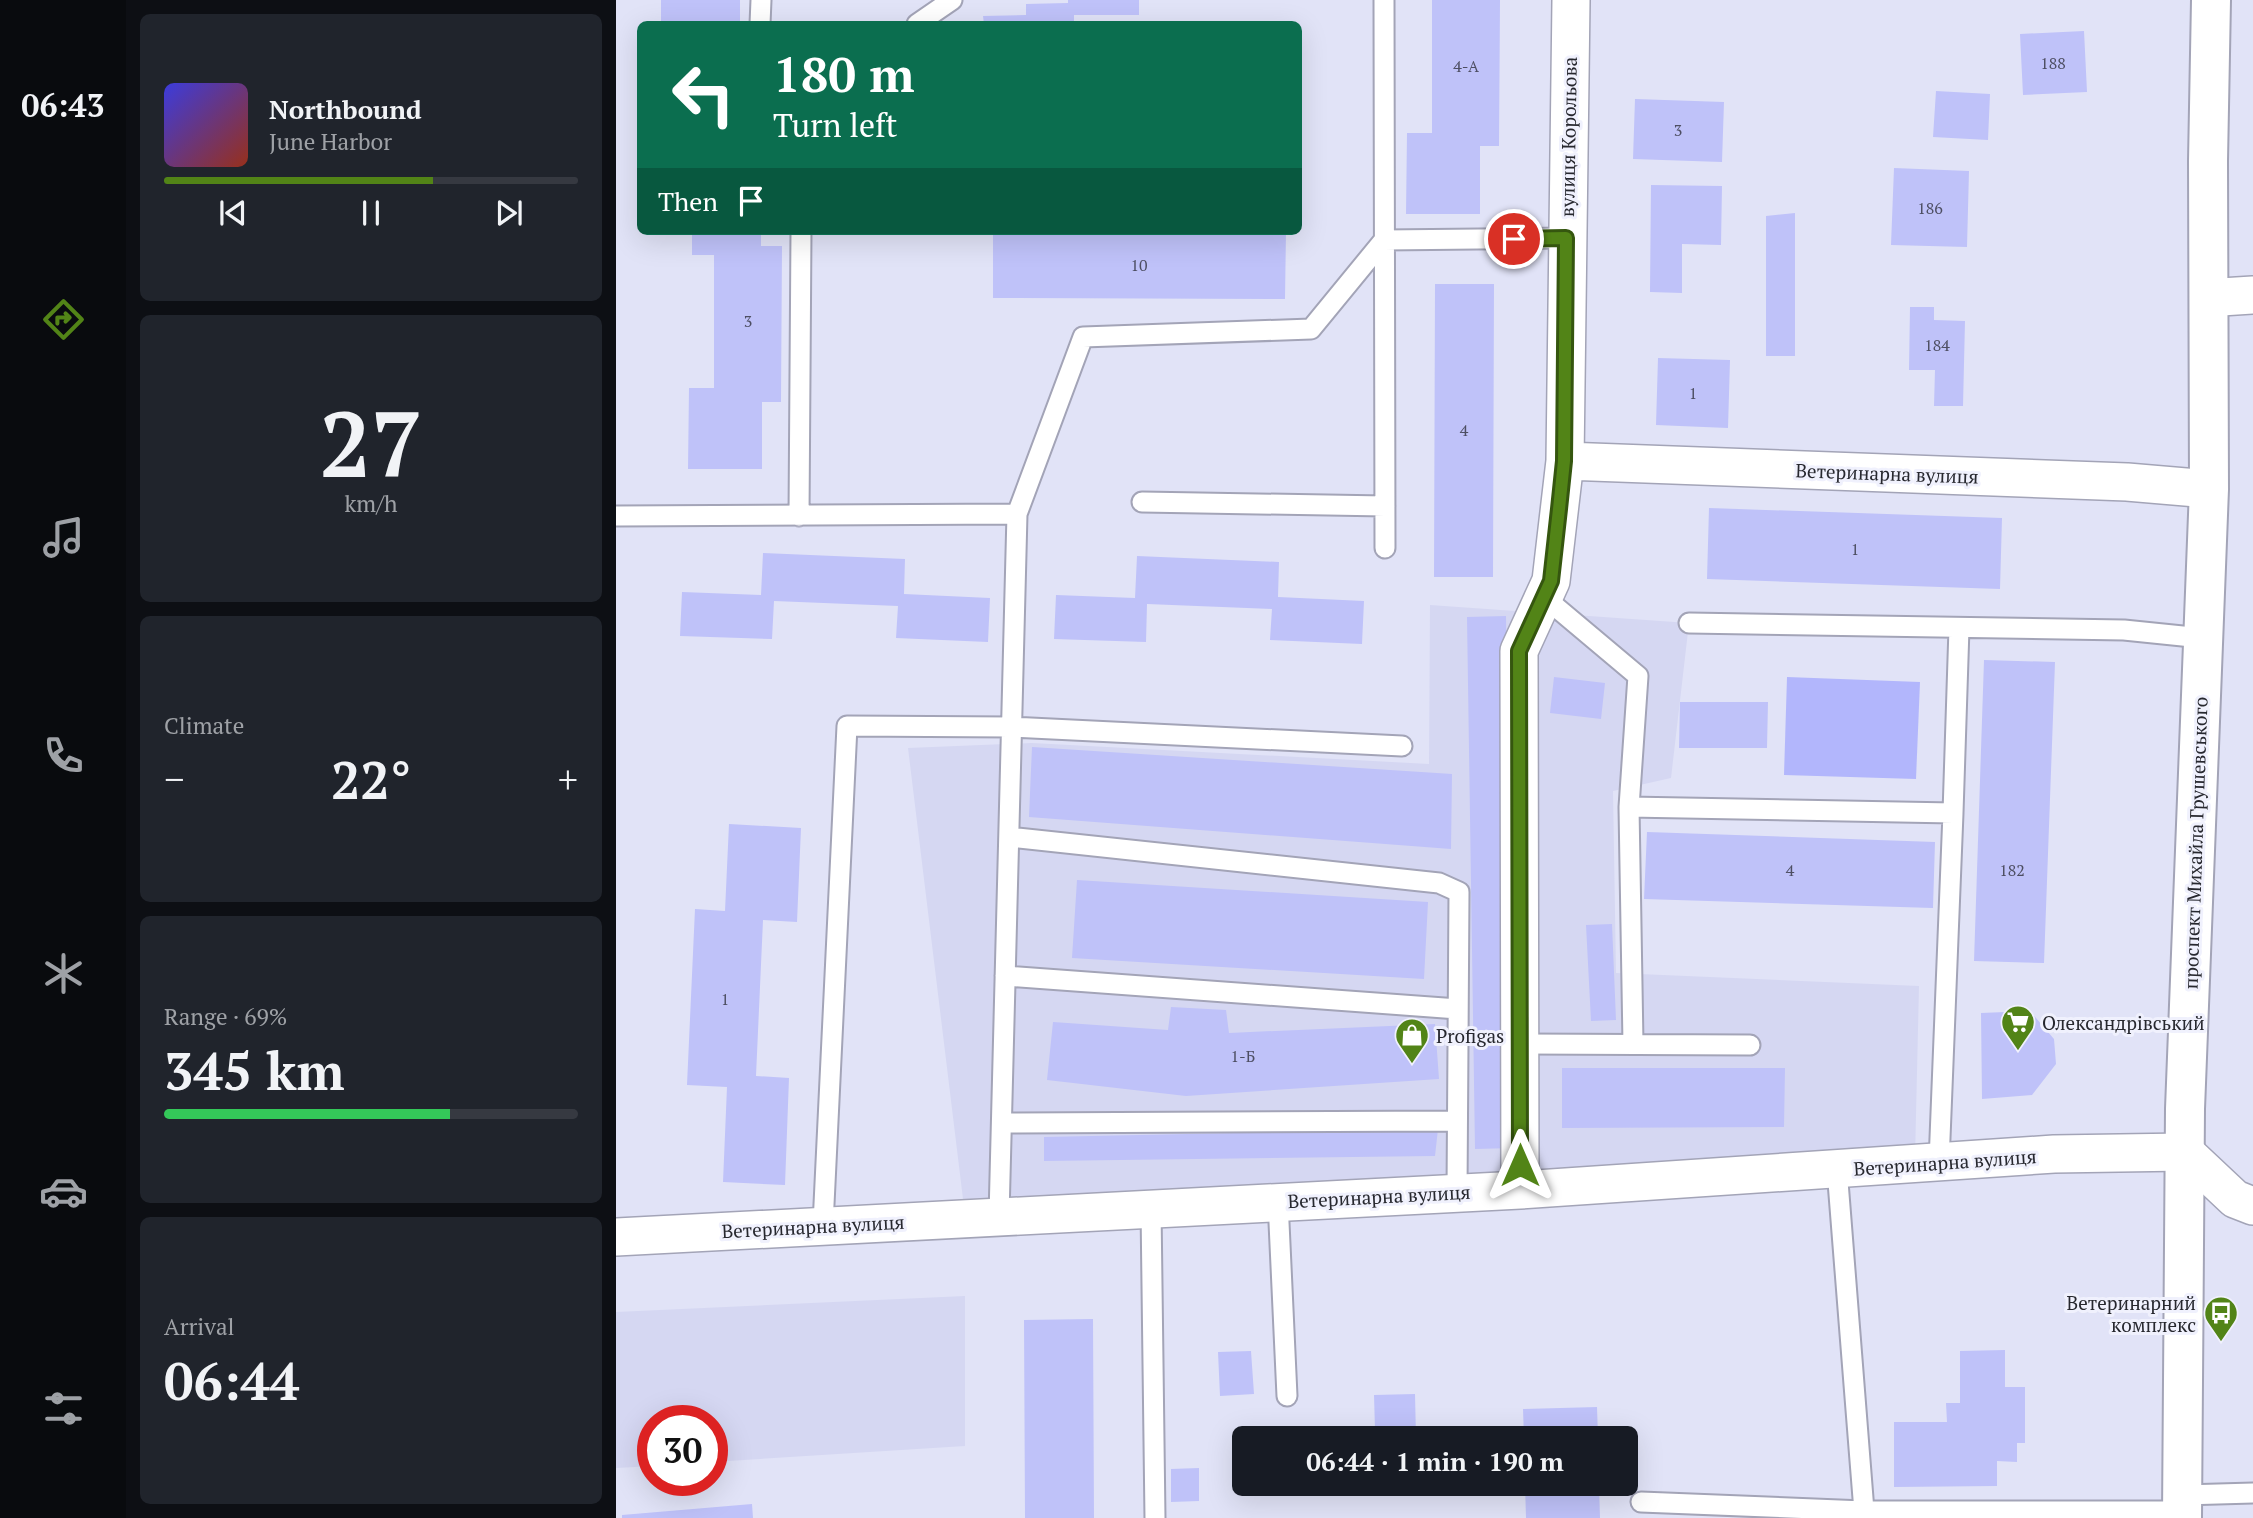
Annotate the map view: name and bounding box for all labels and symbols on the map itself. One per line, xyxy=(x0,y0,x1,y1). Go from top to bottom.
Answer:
house number: 188 xyxy=(2040,52,2066,74)
house number: 4-А xyxy=(1453,55,1479,77)
street label: вулиця Корольова xyxy=(1554,56,1582,217)
house number: 3 xyxy=(1674,119,1682,141)
house number: 186 xyxy=(1917,197,1943,219)
pin xyxy=(1484,209,1544,269)
house number: 10 xyxy=(1130,254,1148,276)
house number: 3 xyxy=(744,310,752,332)
house number: 184 xyxy=(1924,334,1950,356)
house number: 1 xyxy=(1689,382,1697,404)
house number: 4 xyxy=(1460,419,1469,441)
street label: Ветеринарна вулиця xyxy=(1795,457,1979,489)
house number: 1 xyxy=(1851,538,1859,560)
street label: проспект Михайла Грушевського xyxy=(2177,696,2213,990)
house number: 4 xyxy=(1786,859,1795,881)
house number: 182 xyxy=(1999,859,2025,881)
house number: 1 xyxy=(721,988,729,1010)
supermarket icon: Олександрівський xyxy=(1999,1003,2037,1052)
place label: Олександрівський xyxy=(2042,1010,2205,1035)
shop icon: Profigas xyxy=(1393,1016,1431,1065)
place label: Profigas xyxy=(1436,1023,1504,1048)
house number: 1-Б xyxy=(1231,1045,1255,1067)
position arrow xyxy=(1483,1128,1557,1202)
street label: Ветеринарна вулиця xyxy=(1853,1143,2037,1181)
street label: Ветеринарна вулиця xyxy=(1287,1179,1471,1213)
street label: Ветеринарна вулиця xyxy=(721,1209,905,1243)
place label: Ветеринарний комплекс xyxy=(2067,1290,2196,1337)
bus stop icon: Ветеринарний комплекс xyxy=(2202,1294,2240,1343)
speed limit sign: 30 xyxy=(637,1405,728,1496)

